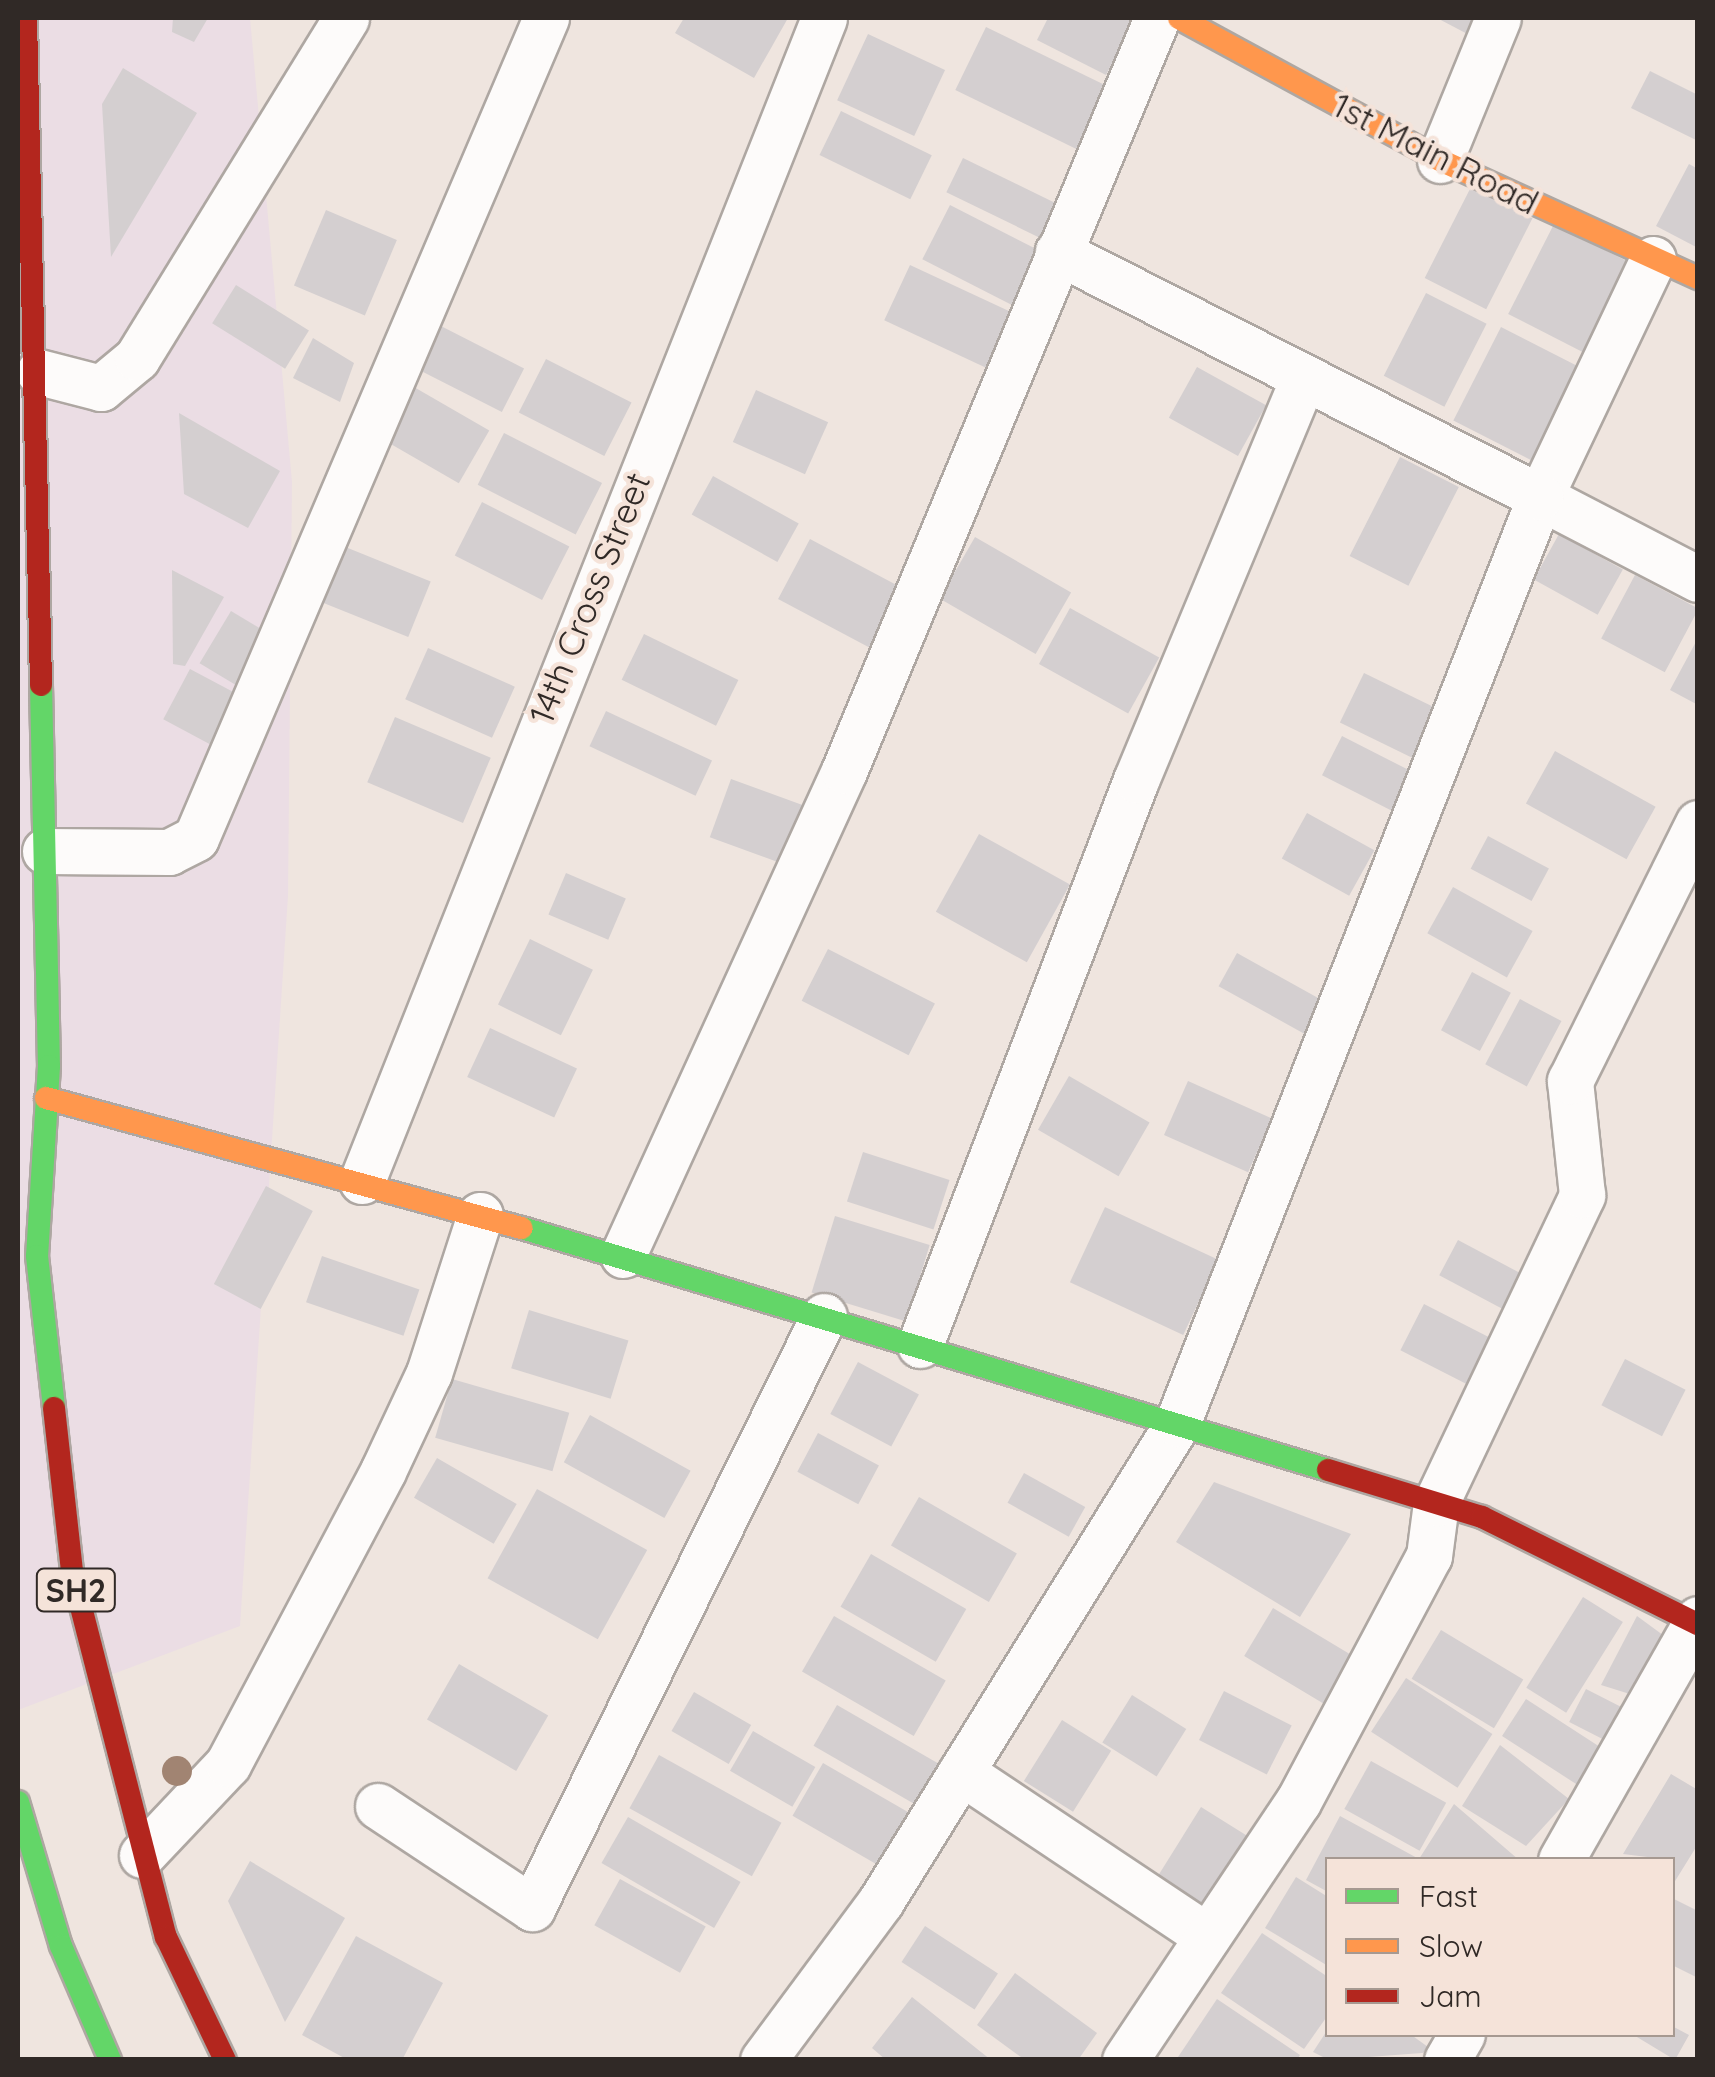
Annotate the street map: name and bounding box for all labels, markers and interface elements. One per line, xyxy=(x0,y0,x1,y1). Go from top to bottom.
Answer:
street label: 1st Main Road xyxy=(1326,83,1546,223)
street label: 14th Cross Street xyxy=(520,466,658,730)
road number: SH2 xyxy=(34,1563,118,1617)
legend xyxy=(1325,1857,1675,2037)
text: Fast xyxy=(1419,1877,1478,1915)
text: Slow xyxy=(1419,1927,1483,1965)
text: Jam xyxy=(1419,1977,1482,2015)

